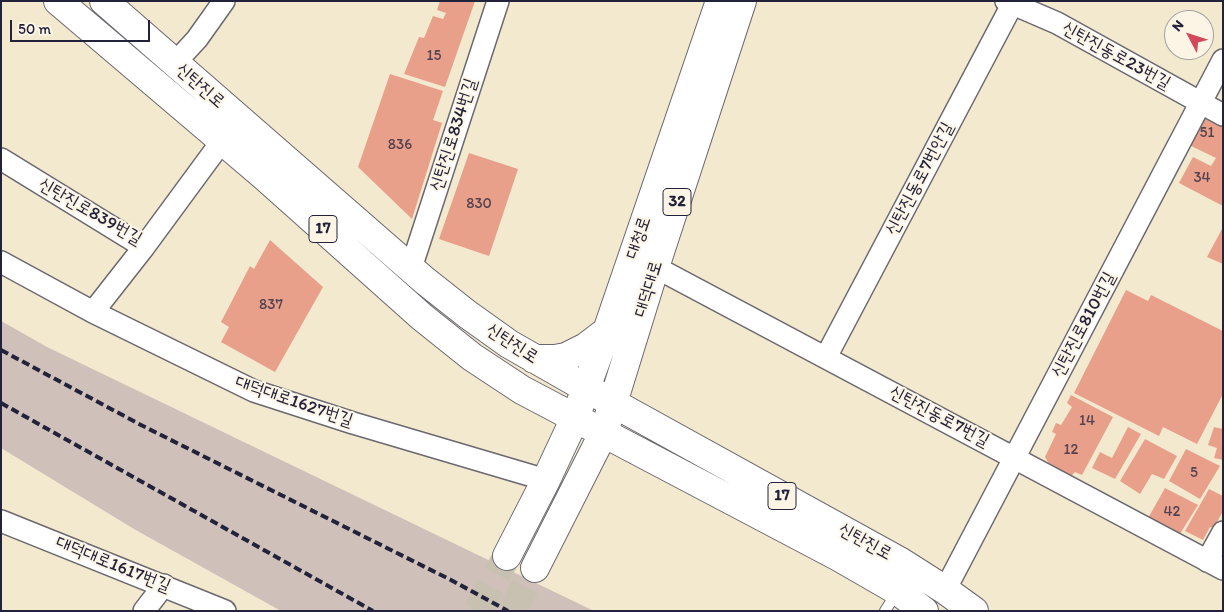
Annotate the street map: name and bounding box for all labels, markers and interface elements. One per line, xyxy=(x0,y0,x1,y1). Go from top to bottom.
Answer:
scale bar xyxy=(12,10,152,42)
north arrow xyxy=(1164,10,1214,60)
street label: 신탄진동로23번길 xyxy=(1058,17,1174,95)
text: N xyxy=(1168,17,1187,35)
text: 50 m xyxy=(18,20,51,38)
house number: 15 xyxy=(427,47,441,65)
street label: 신탄진로 xyxy=(171,59,229,113)
street label: 신탄진로834번길 xyxy=(426,76,482,194)
street label: 신탄진동로7번안길 xyxy=(881,119,959,239)
house number: 51 xyxy=(1200,124,1214,142)
house number: 836 xyxy=(388,136,412,154)
house number: 34 xyxy=(1193,169,1211,187)
street label: 신탄진로839번길 xyxy=(34,174,146,250)
road number: 32 xyxy=(663,188,691,216)
house number: 830 xyxy=(466,195,492,213)
street label: 대청로 xyxy=(622,214,656,262)
road number: 17 xyxy=(309,215,337,242)
street label: 대덕대로 xyxy=(630,258,668,320)
street label: 신탄진로810번길 xyxy=(1047,269,1121,381)
house number: 837 xyxy=(259,296,283,314)
street label: 신탄진로 xyxy=(482,319,542,369)
street label: 대덕대로1627번길 xyxy=(232,372,356,432)
street label: 신탄진동로7번길 xyxy=(885,382,993,452)
house number: 14 xyxy=(1079,412,1095,430)
house number: 12 xyxy=(1064,441,1078,459)
house number: 5 xyxy=(1190,464,1198,482)
road number: 17 xyxy=(768,482,796,510)
house number: 42 xyxy=(1164,503,1180,521)
street label: 신탄진로 xyxy=(834,519,896,565)
street label: 대덕대로1617번길 xyxy=(52,532,174,598)

